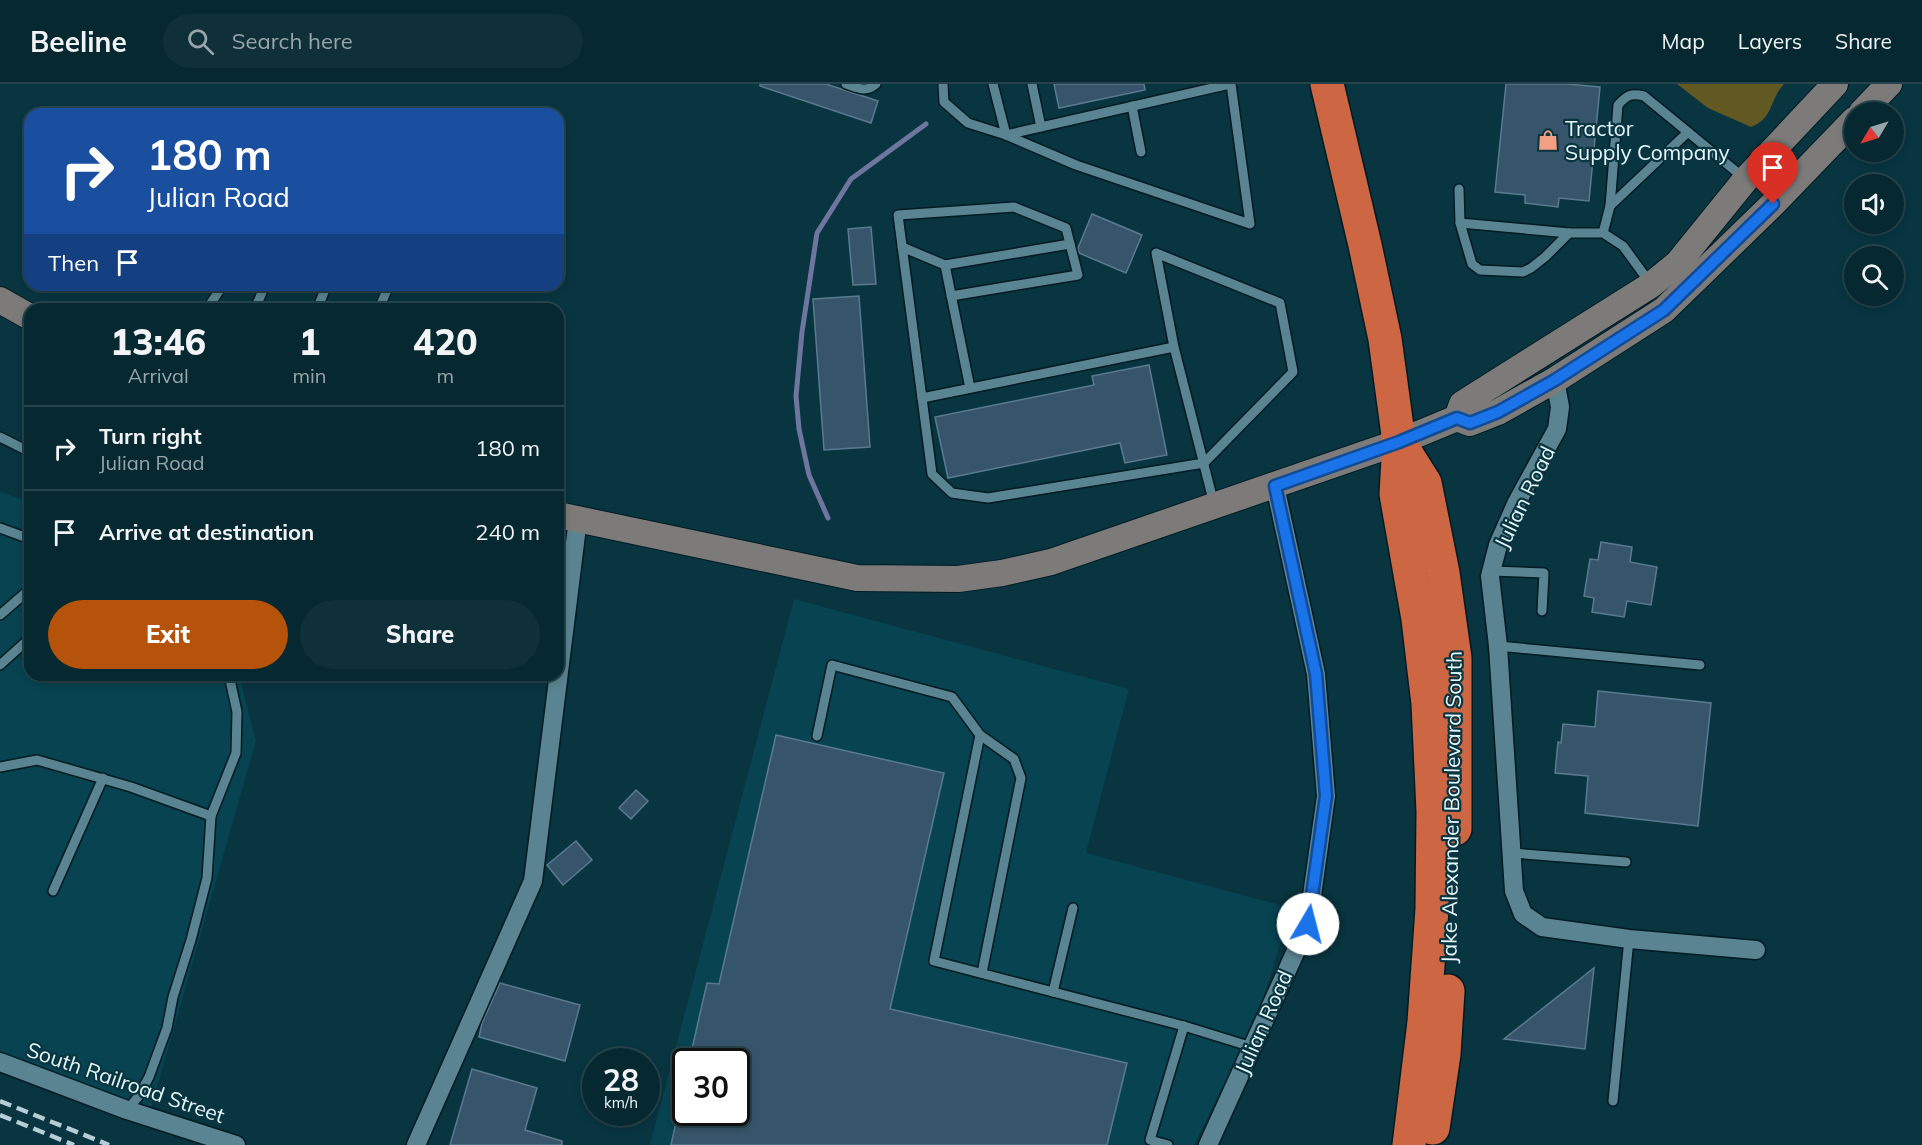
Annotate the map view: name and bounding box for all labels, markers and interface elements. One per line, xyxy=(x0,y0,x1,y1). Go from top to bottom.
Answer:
search box xyxy=(163,14,583,68)
text: Beeline xyxy=(30,24,127,59)
icon: search xyxy=(184,25,217,58)
text: Search here xyxy=(232,27,353,55)
text: Map xyxy=(1662,28,1705,54)
text: Layers xyxy=(1738,28,1802,54)
text: Share xyxy=(1835,28,1892,54)
north arrow xyxy=(1844,102,1904,162)
map controls xyxy=(1844,102,1904,306)
place label: Tractor Supply Company xyxy=(1565,115,1730,165)
text: 180 m xyxy=(147,128,272,181)
shop icon: Tractor Supply Company xyxy=(1536,128,1560,152)
icon: right xyxy=(48,132,126,210)
pin xyxy=(1747,142,1798,204)
icon: arrive xyxy=(1756,151,1789,184)
button: sound xyxy=(1844,174,1904,234)
text: Julian Road xyxy=(147,180,290,214)
icon: arrive xyxy=(111,246,144,279)
button: search xyxy=(1844,246,1904,306)
text: Then xyxy=(48,249,99,277)
text: 13:46 xyxy=(110,319,206,364)
text: 1 xyxy=(299,319,320,364)
text: 420 xyxy=(413,319,478,364)
text: Arrival xyxy=(128,363,189,388)
text: min xyxy=(292,363,327,388)
text: m xyxy=(436,363,454,388)
text: Turn right xyxy=(99,422,202,450)
icon: right xyxy=(48,432,81,465)
text: 180 m xyxy=(475,434,540,462)
street label: Julian Road xyxy=(1488,441,1560,553)
text: Julian Road xyxy=(99,450,205,475)
icon: arrive xyxy=(48,516,81,549)
text: Arrive at destination xyxy=(99,518,314,546)
text: 240 m xyxy=(475,518,540,546)
button: Exit xyxy=(48,600,288,669)
button: Share xyxy=(300,600,540,669)
street label: Jake Alexander Boulevard South xyxy=(1435,651,1467,963)
position arrow xyxy=(1276,892,1340,956)
street label: Julian Road xyxy=(1229,966,1297,1078)
street label: South Railroad Street xyxy=(24,1036,228,1128)
speed limit sign: 30 xyxy=(672,1048,750,1126)
text: 28 xyxy=(603,1061,639,1099)
text: km/h xyxy=(604,1093,638,1112)

